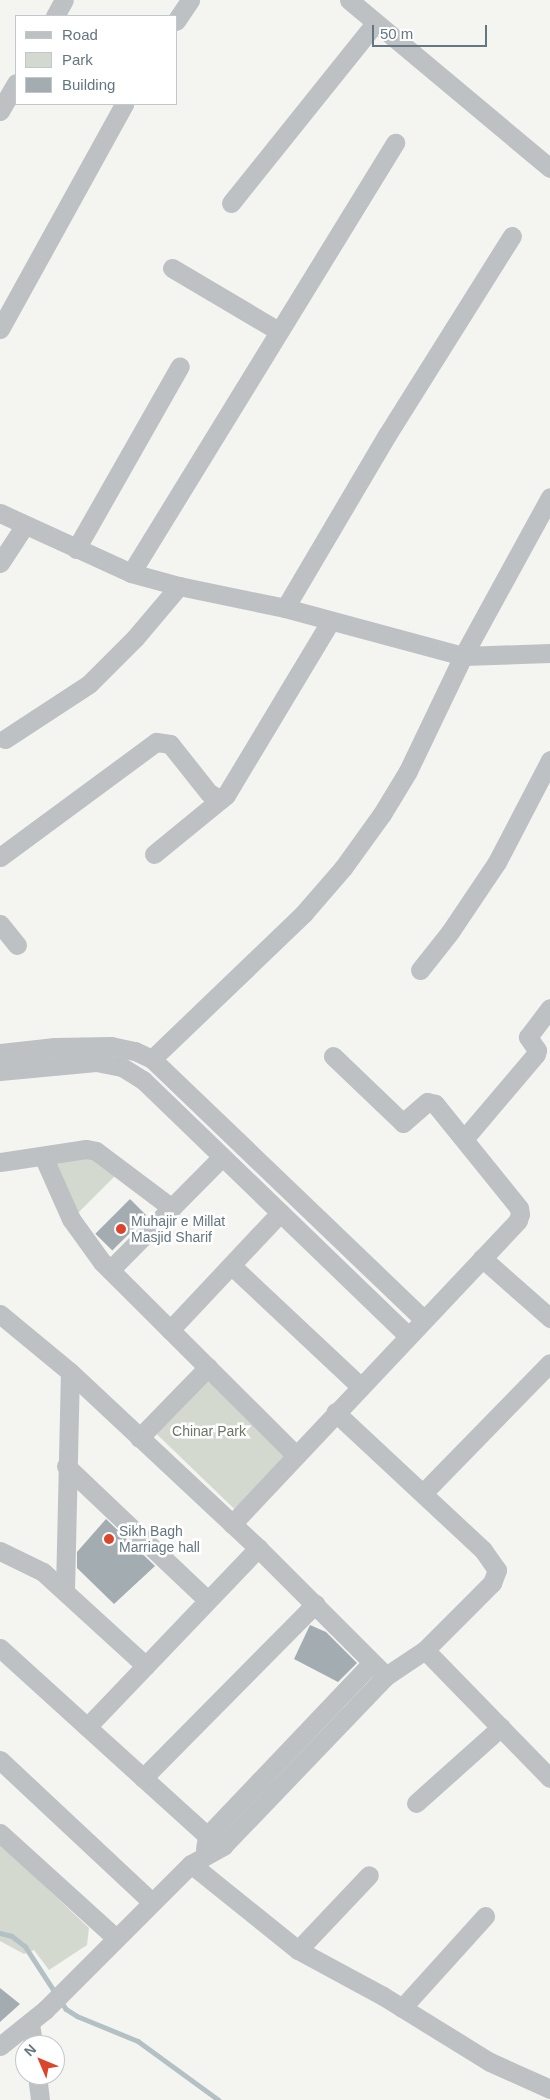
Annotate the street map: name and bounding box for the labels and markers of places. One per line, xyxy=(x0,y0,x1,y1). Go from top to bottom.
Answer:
place label: Muhajir e Millat Masjid Sharif xyxy=(131,1213,225,1246)
marker: Muhajir e Millat Masjid Sharif xyxy=(115,1223,127,1235)
place label: Sikh Bagh Marriage hall xyxy=(119,1523,200,1555)
marker: Sikh Bagh Marriage hall xyxy=(103,1533,115,1545)

